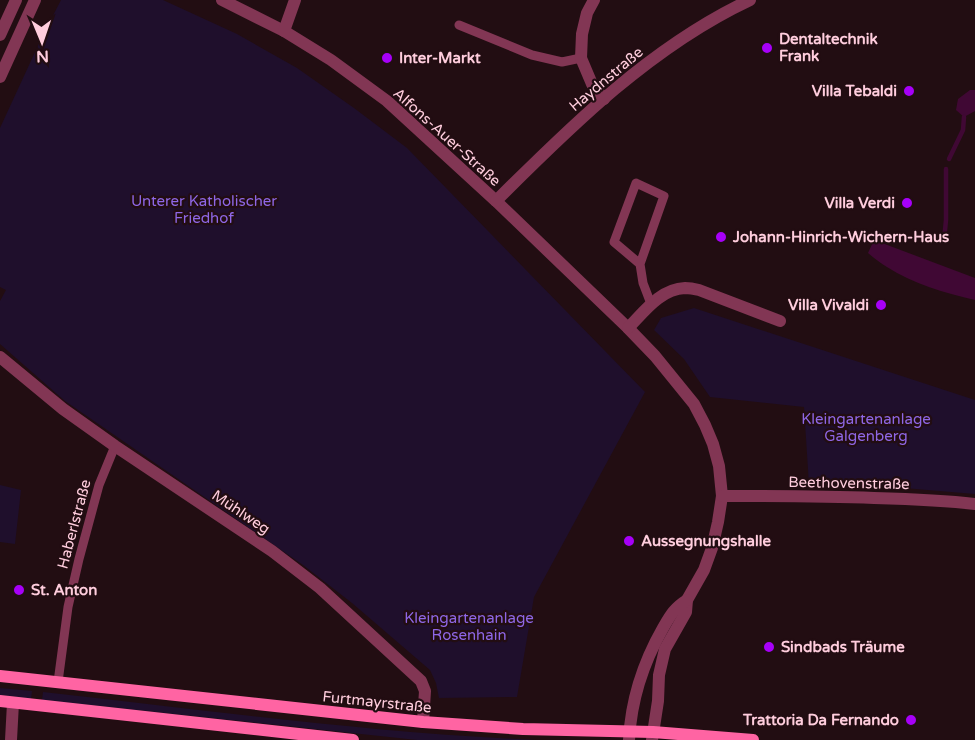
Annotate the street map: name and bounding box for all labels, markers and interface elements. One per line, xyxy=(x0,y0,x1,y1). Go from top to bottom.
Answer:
north arrow xyxy=(12,12,72,72)
place label: Dentaltechnik Frank xyxy=(779,30,878,65)
marker: Dentaltechnik Frank xyxy=(760,41,774,55)
street label: Haydnstraße xyxy=(565,43,647,115)
text: N xyxy=(36,46,49,66)
place label: Inter-Markt xyxy=(399,49,481,67)
marker: Inter-Markt xyxy=(380,51,394,65)
place label: Villa Tebaldi xyxy=(812,82,897,100)
street label: Alfons-Auer-Straße xyxy=(390,84,504,190)
marker: Villa Tebaldi xyxy=(902,84,916,98)
park label: Unterer Katholischer Friedhof xyxy=(131,192,277,227)
place label: Villa Verdi xyxy=(824,194,895,212)
marker: Villa Verdi xyxy=(900,196,914,210)
place label: Johann-Hinrich-Wichern-Haus xyxy=(732,228,949,246)
marker: Johann-Hinrich-Wichern-Haus xyxy=(714,230,728,244)
place label: Villa Vivaldi xyxy=(788,296,869,314)
marker: Villa Vivaldi xyxy=(874,298,888,312)
park label: Kleingartenanlage Galgenberg xyxy=(801,410,931,445)
street label: Beethovenstraße xyxy=(788,473,910,493)
street label: Haberlstraße xyxy=(53,477,95,571)
street label: Mühlweg xyxy=(209,486,273,538)
place label: Aussegnungshalle xyxy=(641,532,772,551)
marker: Aussegnungshalle xyxy=(622,534,636,548)
place label: St. Anton xyxy=(31,581,97,599)
marker: St. Anton xyxy=(12,583,26,597)
park label: Kleingartenanlage Rosenhain xyxy=(404,609,534,644)
place label: Sindbads Träume xyxy=(781,638,905,656)
marker: Sindbads Träume xyxy=(762,640,776,654)
street label: Furtmayrstraße xyxy=(321,687,433,717)
place label: Trattoria Da Fernando xyxy=(742,711,899,729)
marker: Trattoria Da Fernando xyxy=(904,713,918,727)

